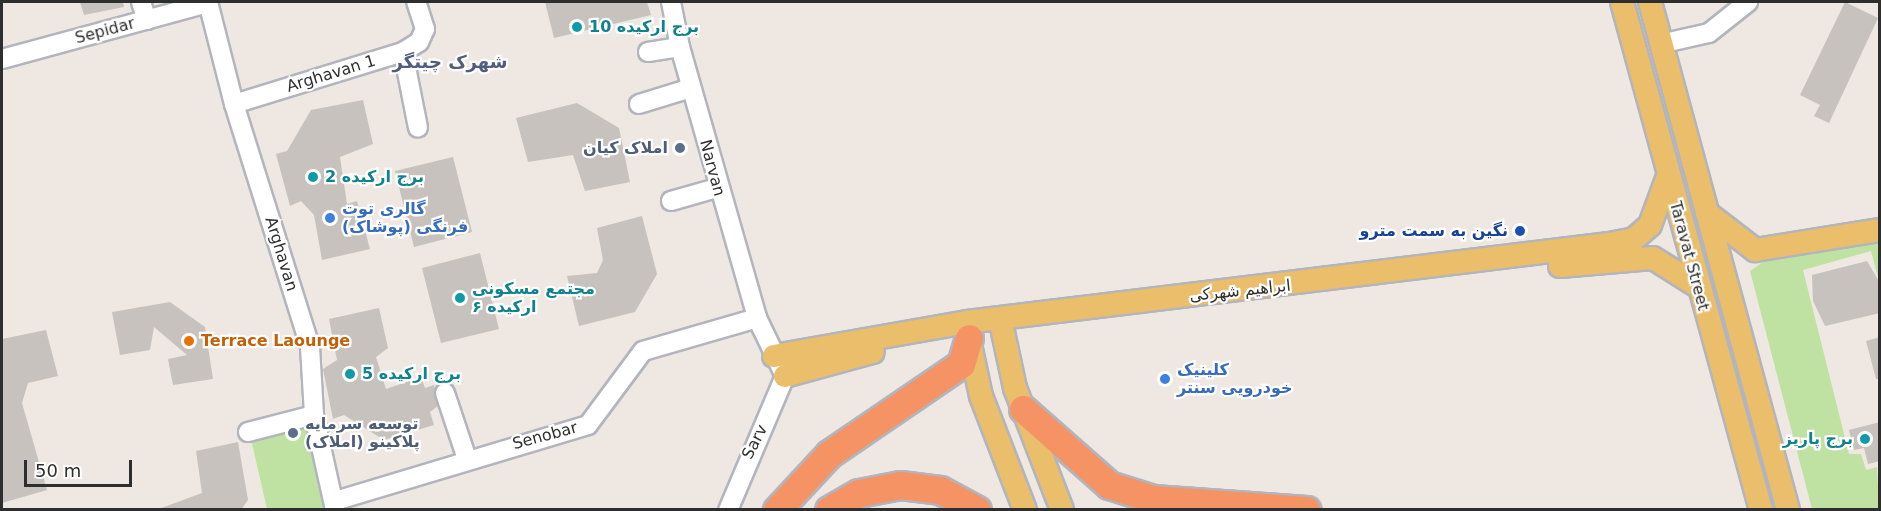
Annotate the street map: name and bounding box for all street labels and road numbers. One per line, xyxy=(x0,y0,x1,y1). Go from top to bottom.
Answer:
street label: Sepidar xyxy=(73,14,137,48)
street label: Arghavan 1 xyxy=(284,51,378,97)
street label: Narvan xyxy=(695,138,729,198)
street label: Taravat Street xyxy=(1665,199,1713,313)
street label: Arghavan xyxy=(261,214,301,294)
street label: ابراهیم شهرکی xyxy=(1188,276,1292,306)
street label: Senobar xyxy=(510,418,580,454)
street label: Sarv xyxy=(738,422,772,462)

